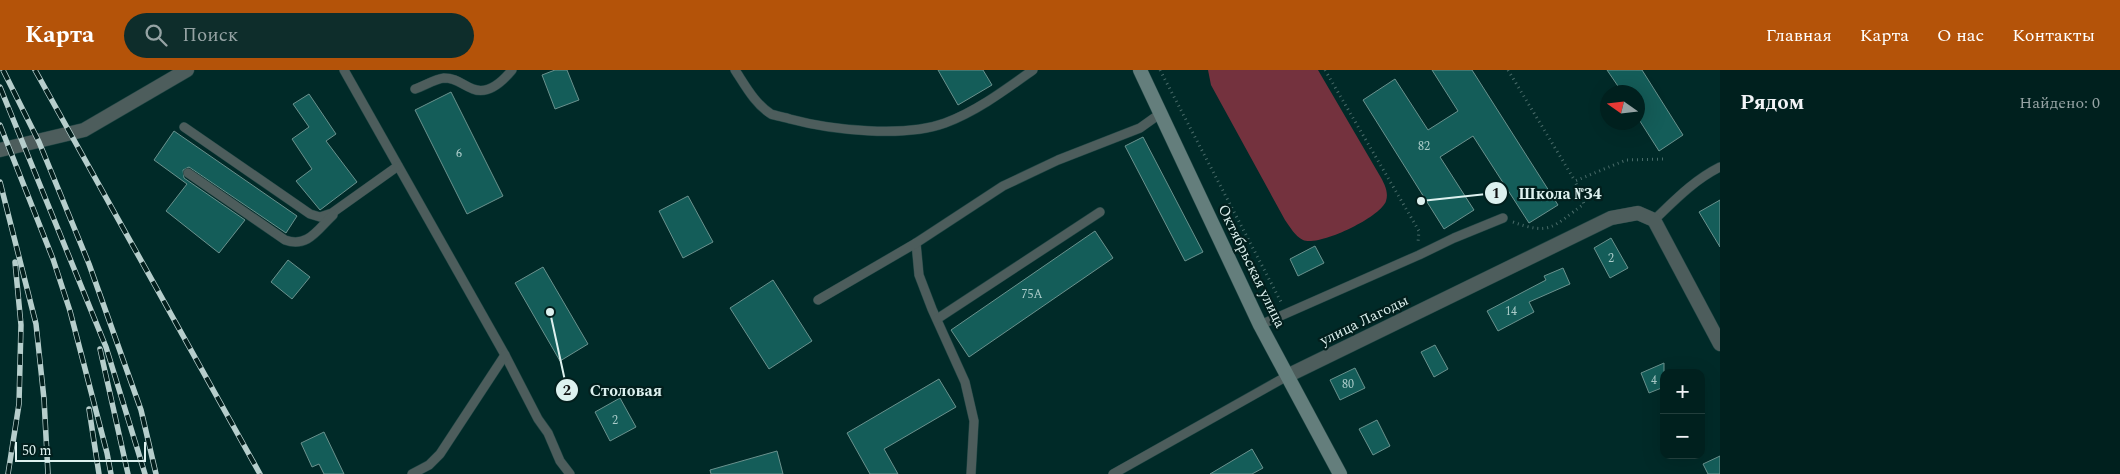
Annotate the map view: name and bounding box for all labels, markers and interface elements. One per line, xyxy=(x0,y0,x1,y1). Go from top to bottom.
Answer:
search box xyxy=(124,13,474,58)
text: Карта xyxy=(25,17,94,53)
icon: search xyxy=(142,21,170,49)
text: Поиск xyxy=(182,21,238,50)
text: Главная xyxy=(1766,22,1832,49)
text: Карта xyxy=(1860,22,1909,49)
text: О нас xyxy=(1937,22,1984,49)
text: Контакты xyxy=(2012,22,2095,49)
north arrow xyxy=(1600,85,1645,130)
text: Рядом xyxy=(1740,87,1804,119)
text: Найдено: 0 xyxy=(2019,91,2100,115)
house number: 82 xyxy=(1418,137,1430,156)
house number: 6 xyxy=(456,144,462,163)
callout: Школа №34 xyxy=(1483,178,1612,209)
text: 1 xyxy=(1492,182,1500,205)
text: Школа №34 xyxy=(1518,182,1602,206)
street label: Октябрьская улица xyxy=(1212,201,1292,332)
house number: 2 xyxy=(1608,249,1614,268)
house number: 75А xyxy=(1021,285,1043,304)
street label: улица Лагоды xyxy=(1315,289,1413,352)
house number: 14 xyxy=(1505,302,1517,321)
map controls xyxy=(1660,369,1705,459)
button: + xyxy=(1660,369,1705,414)
house number: 4 xyxy=(1651,371,1657,390)
callout: Столовая xyxy=(555,375,672,406)
house number: 80 xyxy=(1342,375,1354,394)
text: 2 xyxy=(563,379,571,402)
text: Столовая xyxy=(590,379,662,403)
house number: 2 xyxy=(612,411,618,430)
button: − xyxy=(1660,414,1705,459)
scale bar xyxy=(15,439,146,462)
text: 50 m xyxy=(22,440,52,461)

